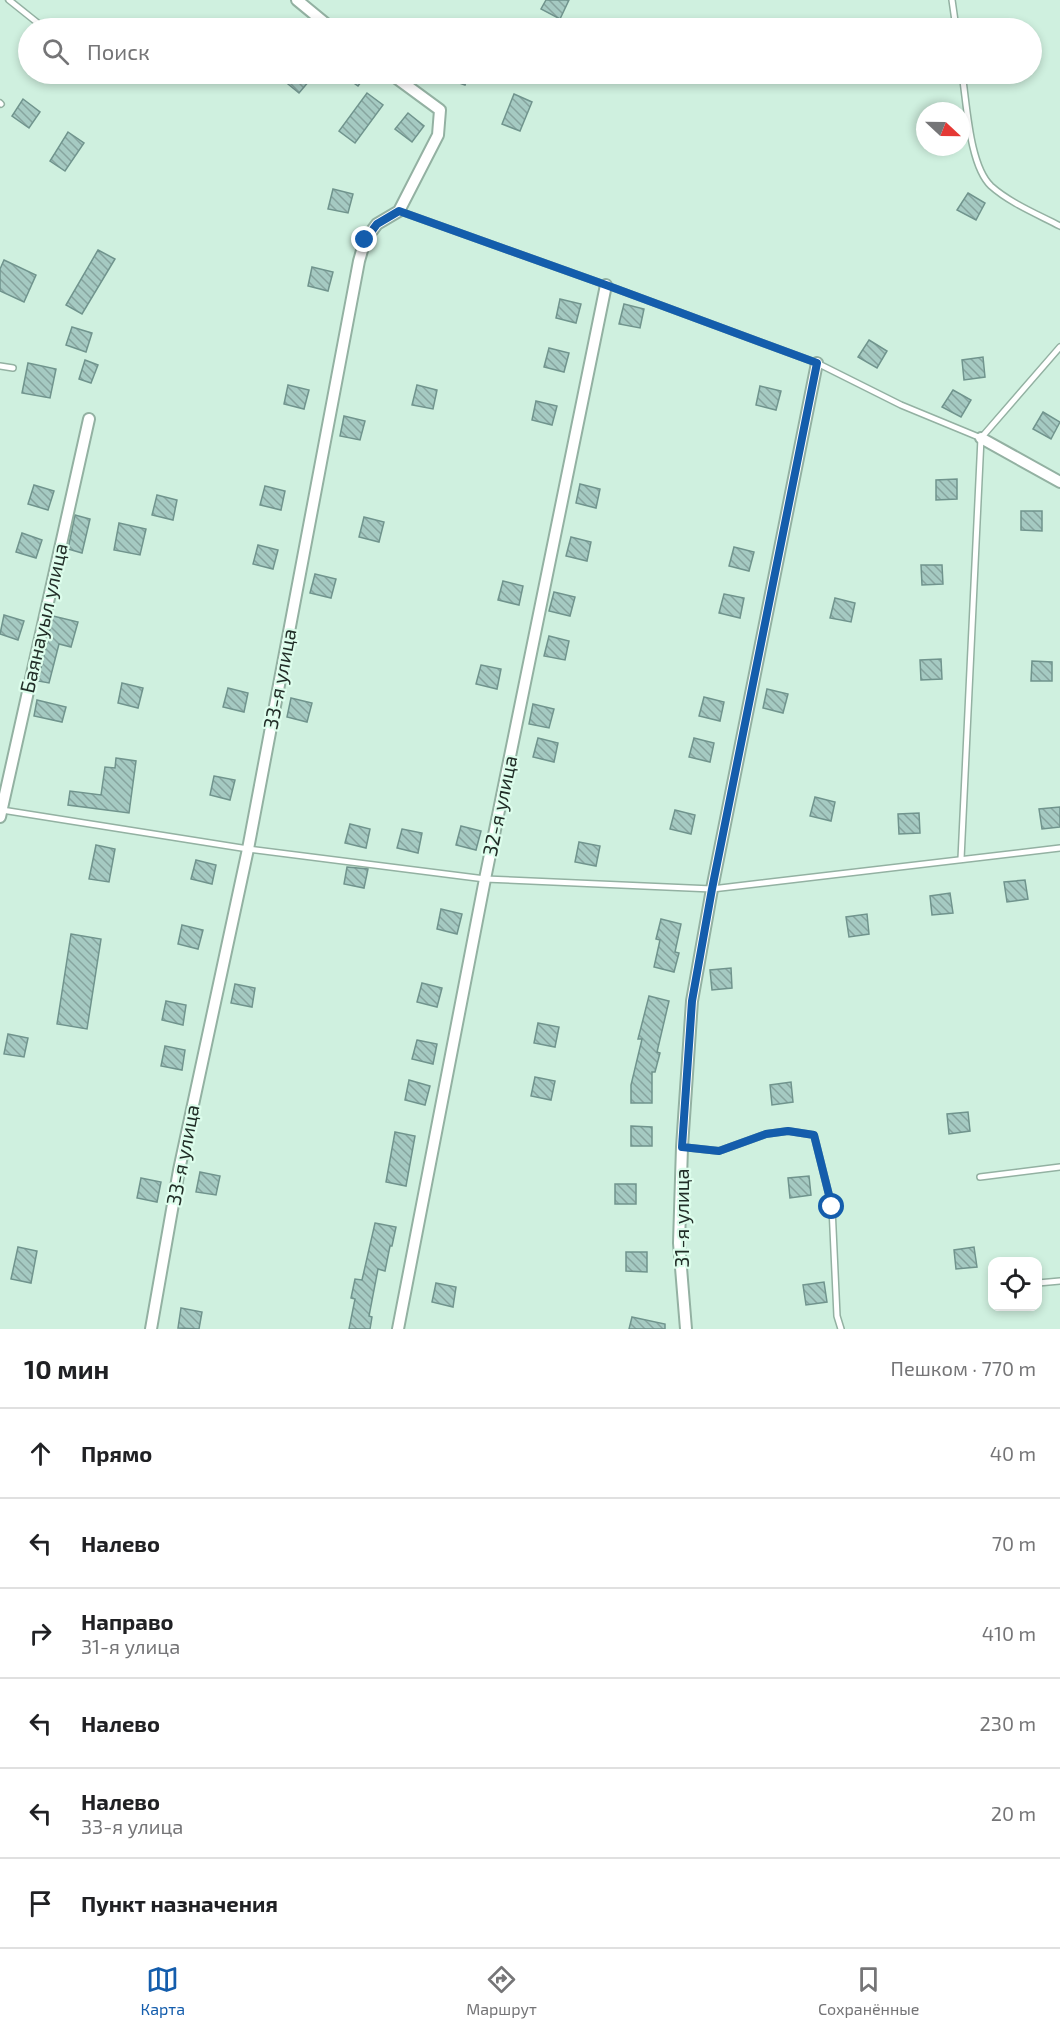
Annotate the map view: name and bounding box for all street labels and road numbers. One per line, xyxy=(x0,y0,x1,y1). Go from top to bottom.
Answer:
street label: Баянауыл улица xyxy=(14,540,73,695)
street label: 33-я улица xyxy=(257,626,302,732)
street label: 32-я улица xyxy=(477,753,522,859)
street label: 33-я улица xyxy=(160,1102,205,1208)
street label: 31-я улица xyxy=(669,1168,694,1268)

